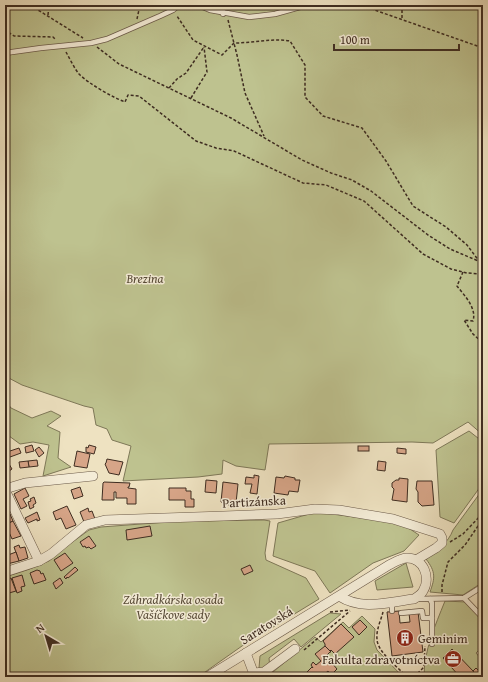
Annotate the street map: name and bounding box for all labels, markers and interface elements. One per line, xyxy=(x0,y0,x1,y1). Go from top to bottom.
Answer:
scale bar xyxy=(334,26,459,52)
text: 100 m xyxy=(340,31,370,48)
park label: Brezina xyxy=(125,269,164,288)
street label: Partizánska xyxy=(222,490,287,513)
park label: Záhradkárska osada Vašíčkove sady xyxy=(123,590,223,624)
street label: Saratovská xyxy=(236,601,297,649)
north arrow xyxy=(26,616,66,656)
text: N xyxy=(32,619,48,637)
building icon: Geminim xyxy=(395,628,415,648)
place label: Geminim xyxy=(418,629,468,648)
office icon: Fakulta zdravotníctva xyxy=(443,649,463,669)
place label: Fakulta zdravotníctva xyxy=(322,650,441,669)

